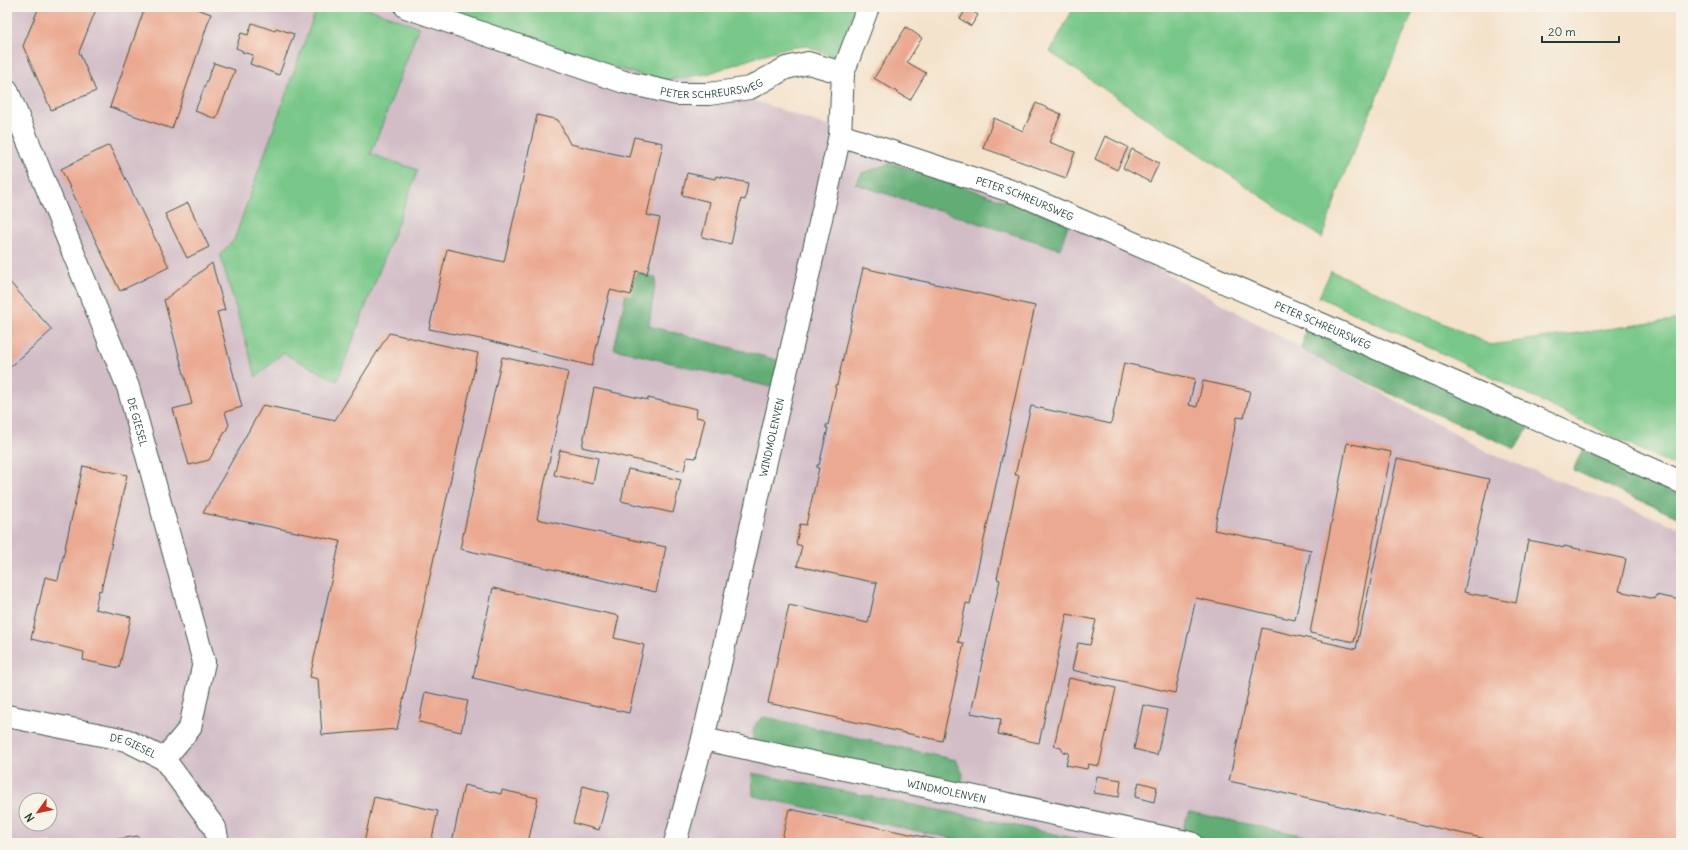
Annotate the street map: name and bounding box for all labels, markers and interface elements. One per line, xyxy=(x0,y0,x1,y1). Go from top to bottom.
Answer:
scale bar xyxy=(1542,18,1619,44)
text: 20 m xyxy=(1548,24,1576,39)
street label: PETER SCHREURSWEG xyxy=(659,76,765,101)
street label: PETER SCHREURSWEG xyxy=(974,173,1076,223)
street label: PETER SCHREURSWEG xyxy=(1273,298,1373,352)
street label: DE GIESEL xyxy=(125,396,151,448)
street label: WINDMOLENVEN xyxy=(756,397,787,478)
street label: DE GIESEL xyxy=(109,730,159,761)
street label: WINDMOLENVEN xyxy=(906,776,987,806)
north arrow xyxy=(18,792,58,832)
text: N xyxy=(22,810,38,824)

